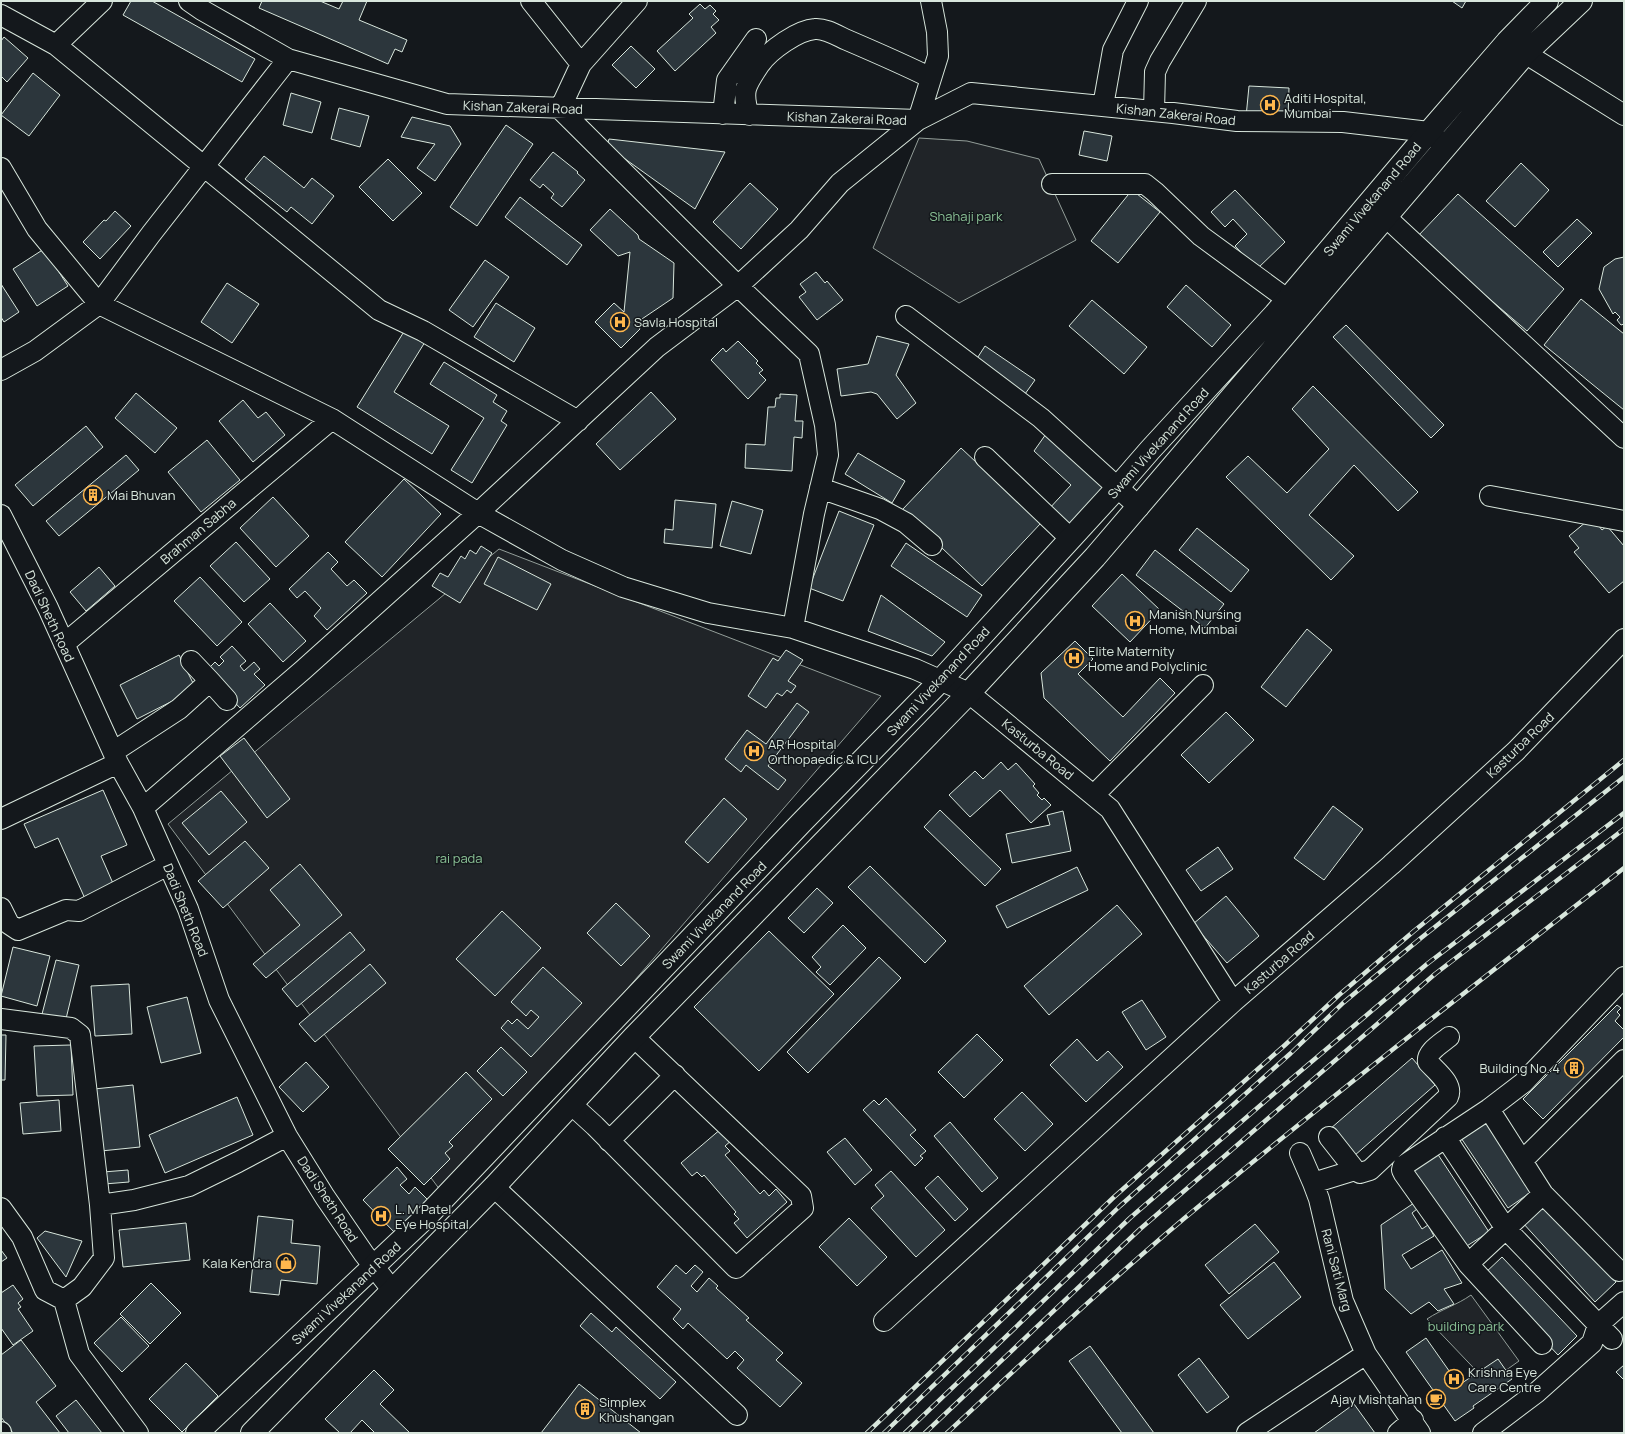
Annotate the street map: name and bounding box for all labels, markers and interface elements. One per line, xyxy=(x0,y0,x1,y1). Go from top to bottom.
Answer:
place label: Aditi Hospital, Mumbai xyxy=(1284,89,1367,122)
hospital icon: Aditi Hospital, Mumbai xyxy=(1259,94,1281,116)
street label: Kishan Zakerai Road xyxy=(463,96,583,118)
street label: Kishan Zakerai Road xyxy=(1115,99,1237,129)
street label: Kishan Zakerai Road xyxy=(787,107,907,129)
street label: Swami Vivekanand Road xyxy=(1319,138,1425,260)
park label: Shahaji park xyxy=(930,207,1003,225)
hospital icon: Savla Hospital xyxy=(609,311,631,333)
place label: Savla Hospital xyxy=(634,313,718,331)
street label: Swami Vivekanand Road xyxy=(1103,384,1213,502)
building icon: Mai Bhuvan xyxy=(82,484,104,506)
place label: Mai Bhuvan xyxy=(107,486,175,504)
street label: Brahman Sabha xyxy=(156,494,240,568)
street label: Dadi Sheth Road xyxy=(21,567,79,665)
place label: Manish Nursing Home, Mumbai xyxy=(1149,605,1241,638)
hospital icon: Manish Nursing Home, Mumbai xyxy=(1124,610,1146,632)
street label: Swami Vivekanand Road xyxy=(883,622,993,740)
place label: Elite Maternity Home and Polyclinic xyxy=(1088,642,1207,675)
hospital icon: Elite Maternity Home and Polyclinic xyxy=(1063,647,1085,669)
street label: Kasturba Road xyxy=(1482,708,1558,782)
street label: Kasturba Road xyxy=(998,714,1078,784)
place label: AR Hospital Orthopaedic & ICU xyxy=(768,735,878,768)
hospital icon: AR Hospital Orthopaedic & ICU xyxy=(743,740,765,762)
park label: rai pada xyxy=(435,849,483,867)
street label: Swami Vivekanand Road xyxy=(658,857,770,973)
street label: Dadi Sheth Road xyxy=(159,861,213,959)
street label: Kasturba Road xyxy=(1240,926,1318,998)
building icon: Building No. 4 xyxy=(1563,1057,1585,1079)
place label: Building No. 4 xyxy=(1480,1059,1560,1077)
street label: Dadi Sheth Road xyxy=(294,1153,362,1245)
place label: L. M Patel Eye Hospital xyxy=(395,1200,469,1233)
hospital icon: L. M Patel Eye Hospital xyxy=(370,1205,392,1227)
street label: Rani Sati Marg xyxy=(1317,1227,1357,1313)
street label: Swami Vivekanand Road xyxy=(287,1238,405,1348)
shop icon: Kala Kendra xyxy=(275,1252,297,1274)
place label: Kala Kendra xyxy=(203,1254,272,1272)
park label: building park xyxy=(1428,1317,1505,1335)
place label: Krishna Eye Care Centre xyxy=(1468,1363,1541,1396)
hospital icon: Krishna Eye Care Centre xyxy=(1443,1368,1465,1390)
cafe icon: Ajay Mishtahan xyxy=(1425,1388,1447,1410)
place label: Ajay Mishtahan xyxy=(1331,1390,1422,1408)
place label: Simplex Khushangan xyxy=(599,1393,674,1426)
building icon: Simplex Khushangan xyxy=(574,1398,596,1420)

